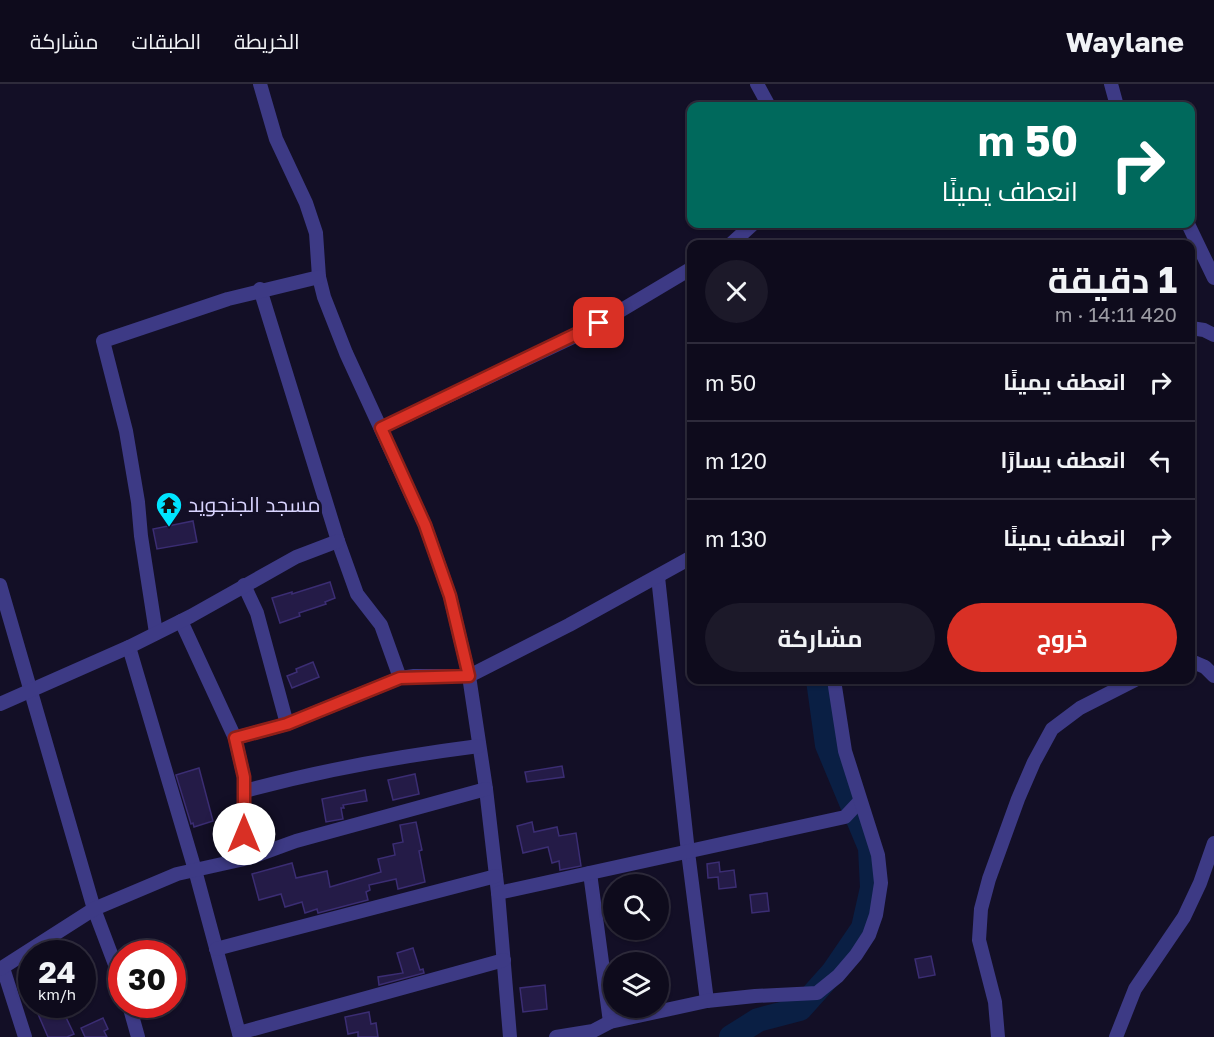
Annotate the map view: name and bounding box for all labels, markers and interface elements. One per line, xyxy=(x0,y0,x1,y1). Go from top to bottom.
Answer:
text: Waylane xyxy=(1066,25,1184,58)
text: مشاركة xyxy=(30,28,99,54)
text: الطبقات xyxy=(132,28,201,54)
text: الخريطة xyxy=(234,28,300,54)
text: 50 m xyxy=(978,115,1078,165)
icon: right xyxy=(1099,126,1177,204)
text: انعطف يمينًا xyxy=(942,175,1078,207)
text: 1 دقيقة xyxy=(1048,258,1177,301)
button: close xyxy=(705,260,768,323)
pin xyxy=(573,297,624,348)
text: 420 m · 14:11 xyxy=(1055,302,1177,326)
icon: arrive xyxy=(582,306,615,339)
icon: right xyxy=(1144,366,1177,399)
text: انعطف يمينًا xyxy=(1003,368,1126,395)
text: 50 m xyxy=(705,369,756,396)
icon: left xyxy=(1144,444,1177,477)
text: انعطف يسارًا xyxy=(1001,446,1126,473)
text: 120 m xyxy=(705,447,767,474)
temple icon: مسجد الجنجويد xyxy=(154,490,184,528)
place label: مسجد الجنجويد xyxy=(188,491,321,517)
icon: right xyxy=(1144,522,1177,555)
text: انعطف يمينًا xyxy=(1003,524,1126,551)
text: 130 m xyxy=(705,525,767,552)
button: مشاركة xyxy=(705,603,935,672)
button: خروج xyxy=(947,603,1177,672)
position arrow xyxy=(212,802,276,866)
map controls xyxy=(603,874,669,1018)
button: search xyxy=(603,874,669,940)
speed limit sign: 30 xyxy=(108,940,186,1018)
button: layers xyxy=(603,952,669,1018)
text: 24 xyxy=(38,954,76,990)
text: km/h xyxy=(38,985,76,1003)

